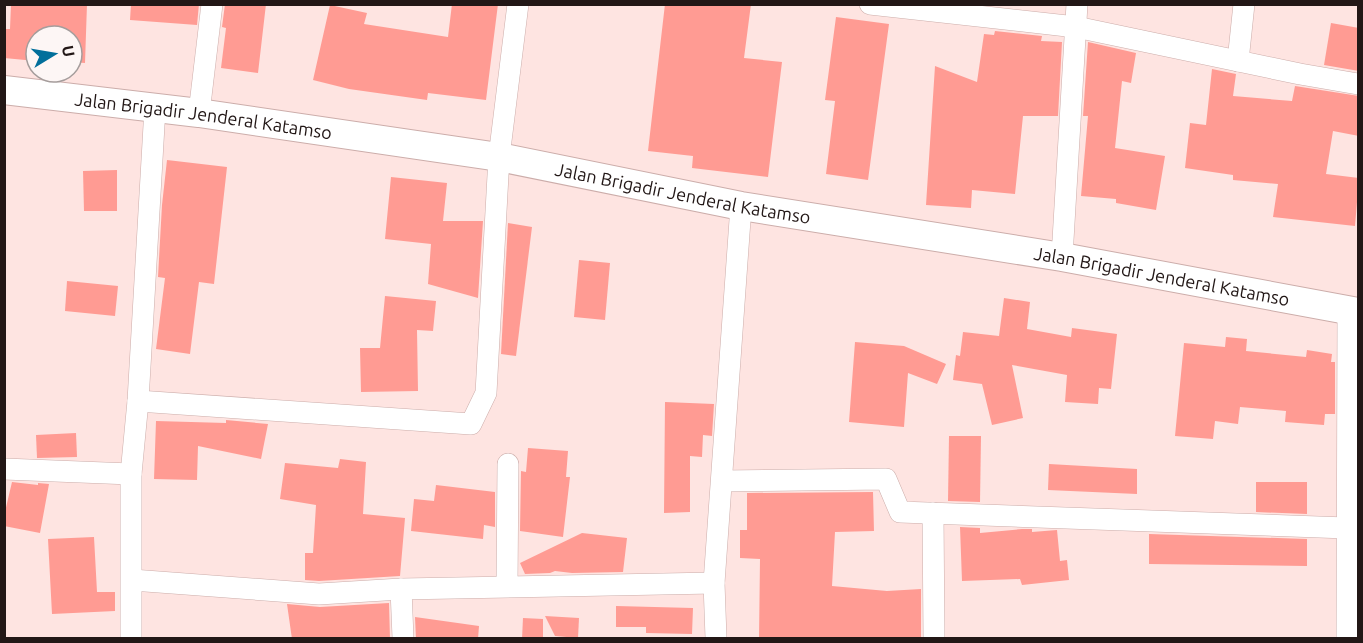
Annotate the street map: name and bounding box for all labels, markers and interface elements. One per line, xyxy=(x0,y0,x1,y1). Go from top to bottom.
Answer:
north arrow xyxy=(24,24,84,84)
text: U xyxy=(59,44,79,58)
street label: Jalan Brigadir Jenderal Katamso xyxy=(74,88,333,142)
street label: Jalan Brigadir Jenderal Katamso xyxy=(554,159,812,227)
street label: Jalan Brigadir Jenderal Katamso xyxy=(1032,243,1291,309)

